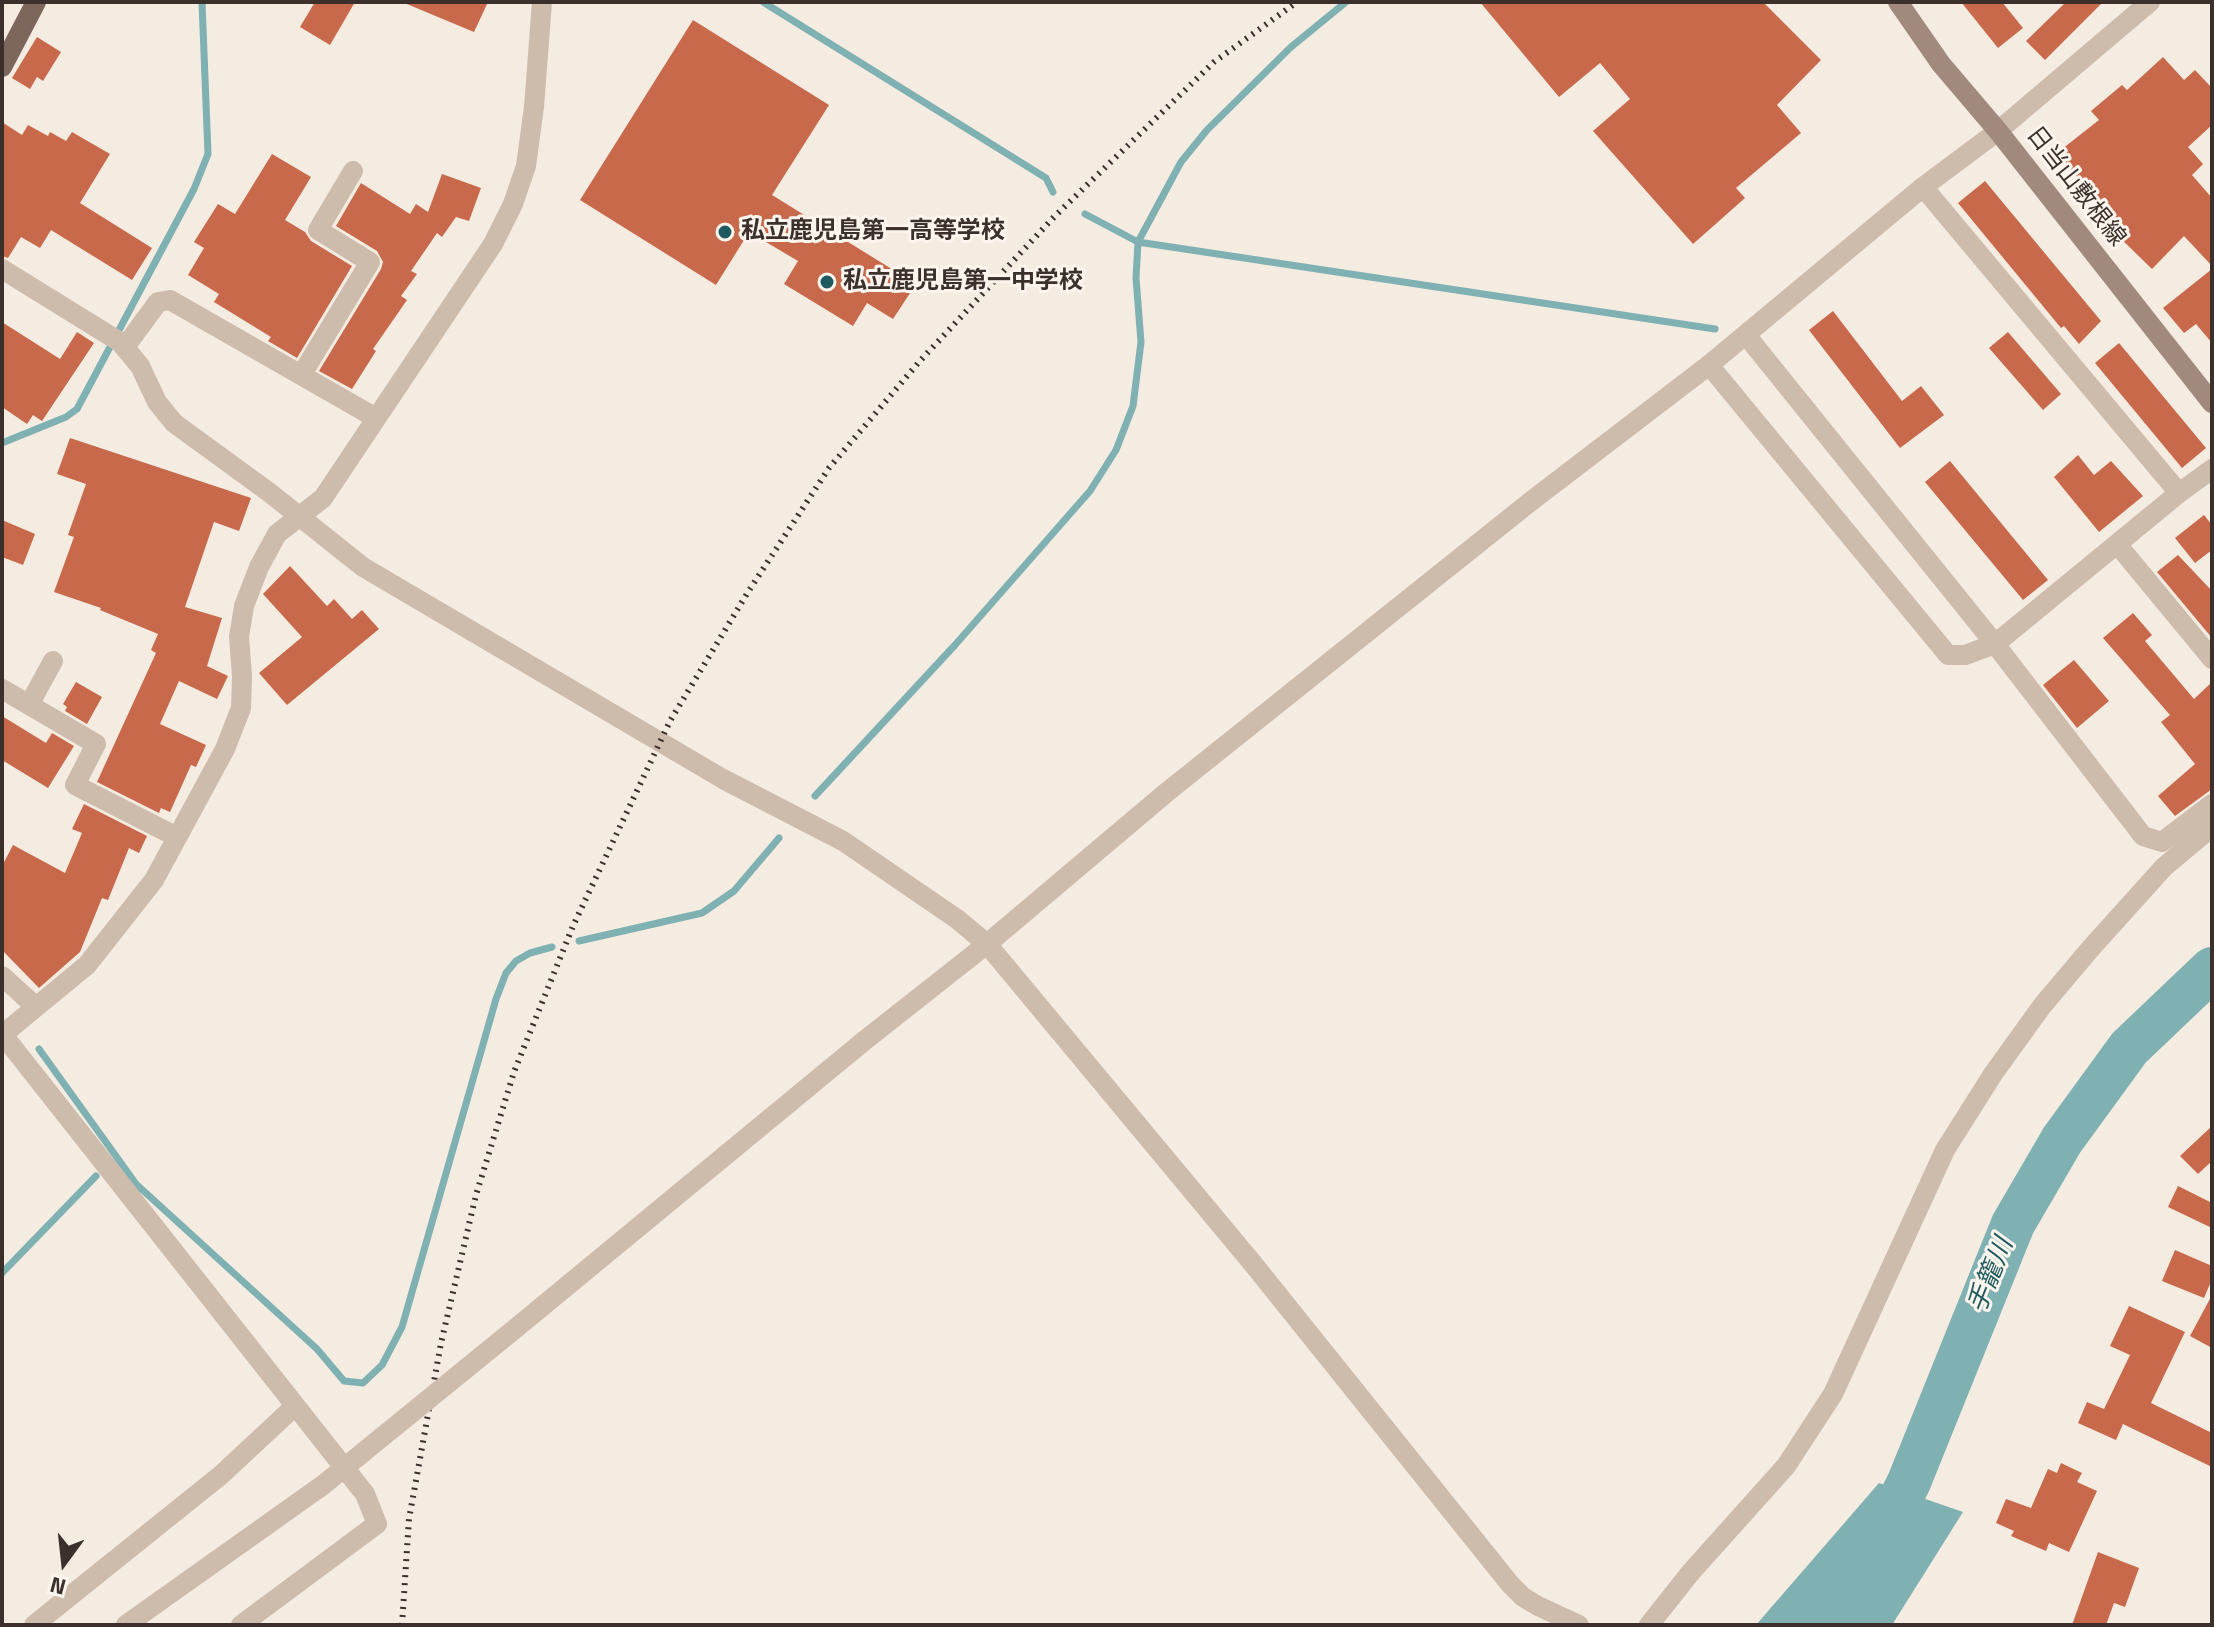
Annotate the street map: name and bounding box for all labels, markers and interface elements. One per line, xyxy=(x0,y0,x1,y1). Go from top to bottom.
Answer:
street label: 日当山敷根線 xyxy=(2019,121,2131,253)
place label: 私立鹿児島第一高等学校 xyxy=(741,218,1005,246)
marker: 私立鹿児島第一高等学校 xyxy=(716,223,734,241)
place label: 私立鹿児島第一中学校 xyxy=(843,268,1083,296)
marker: 私立鹿児島第一中学校 xyxy=(818,273,836,291)
water label: 手籠川 xyxy=(1963,1234,2021,1318)
north arrow xyxy=(24,1523,104,1603)
text: N xyxy=(46,1568,70,1605)

